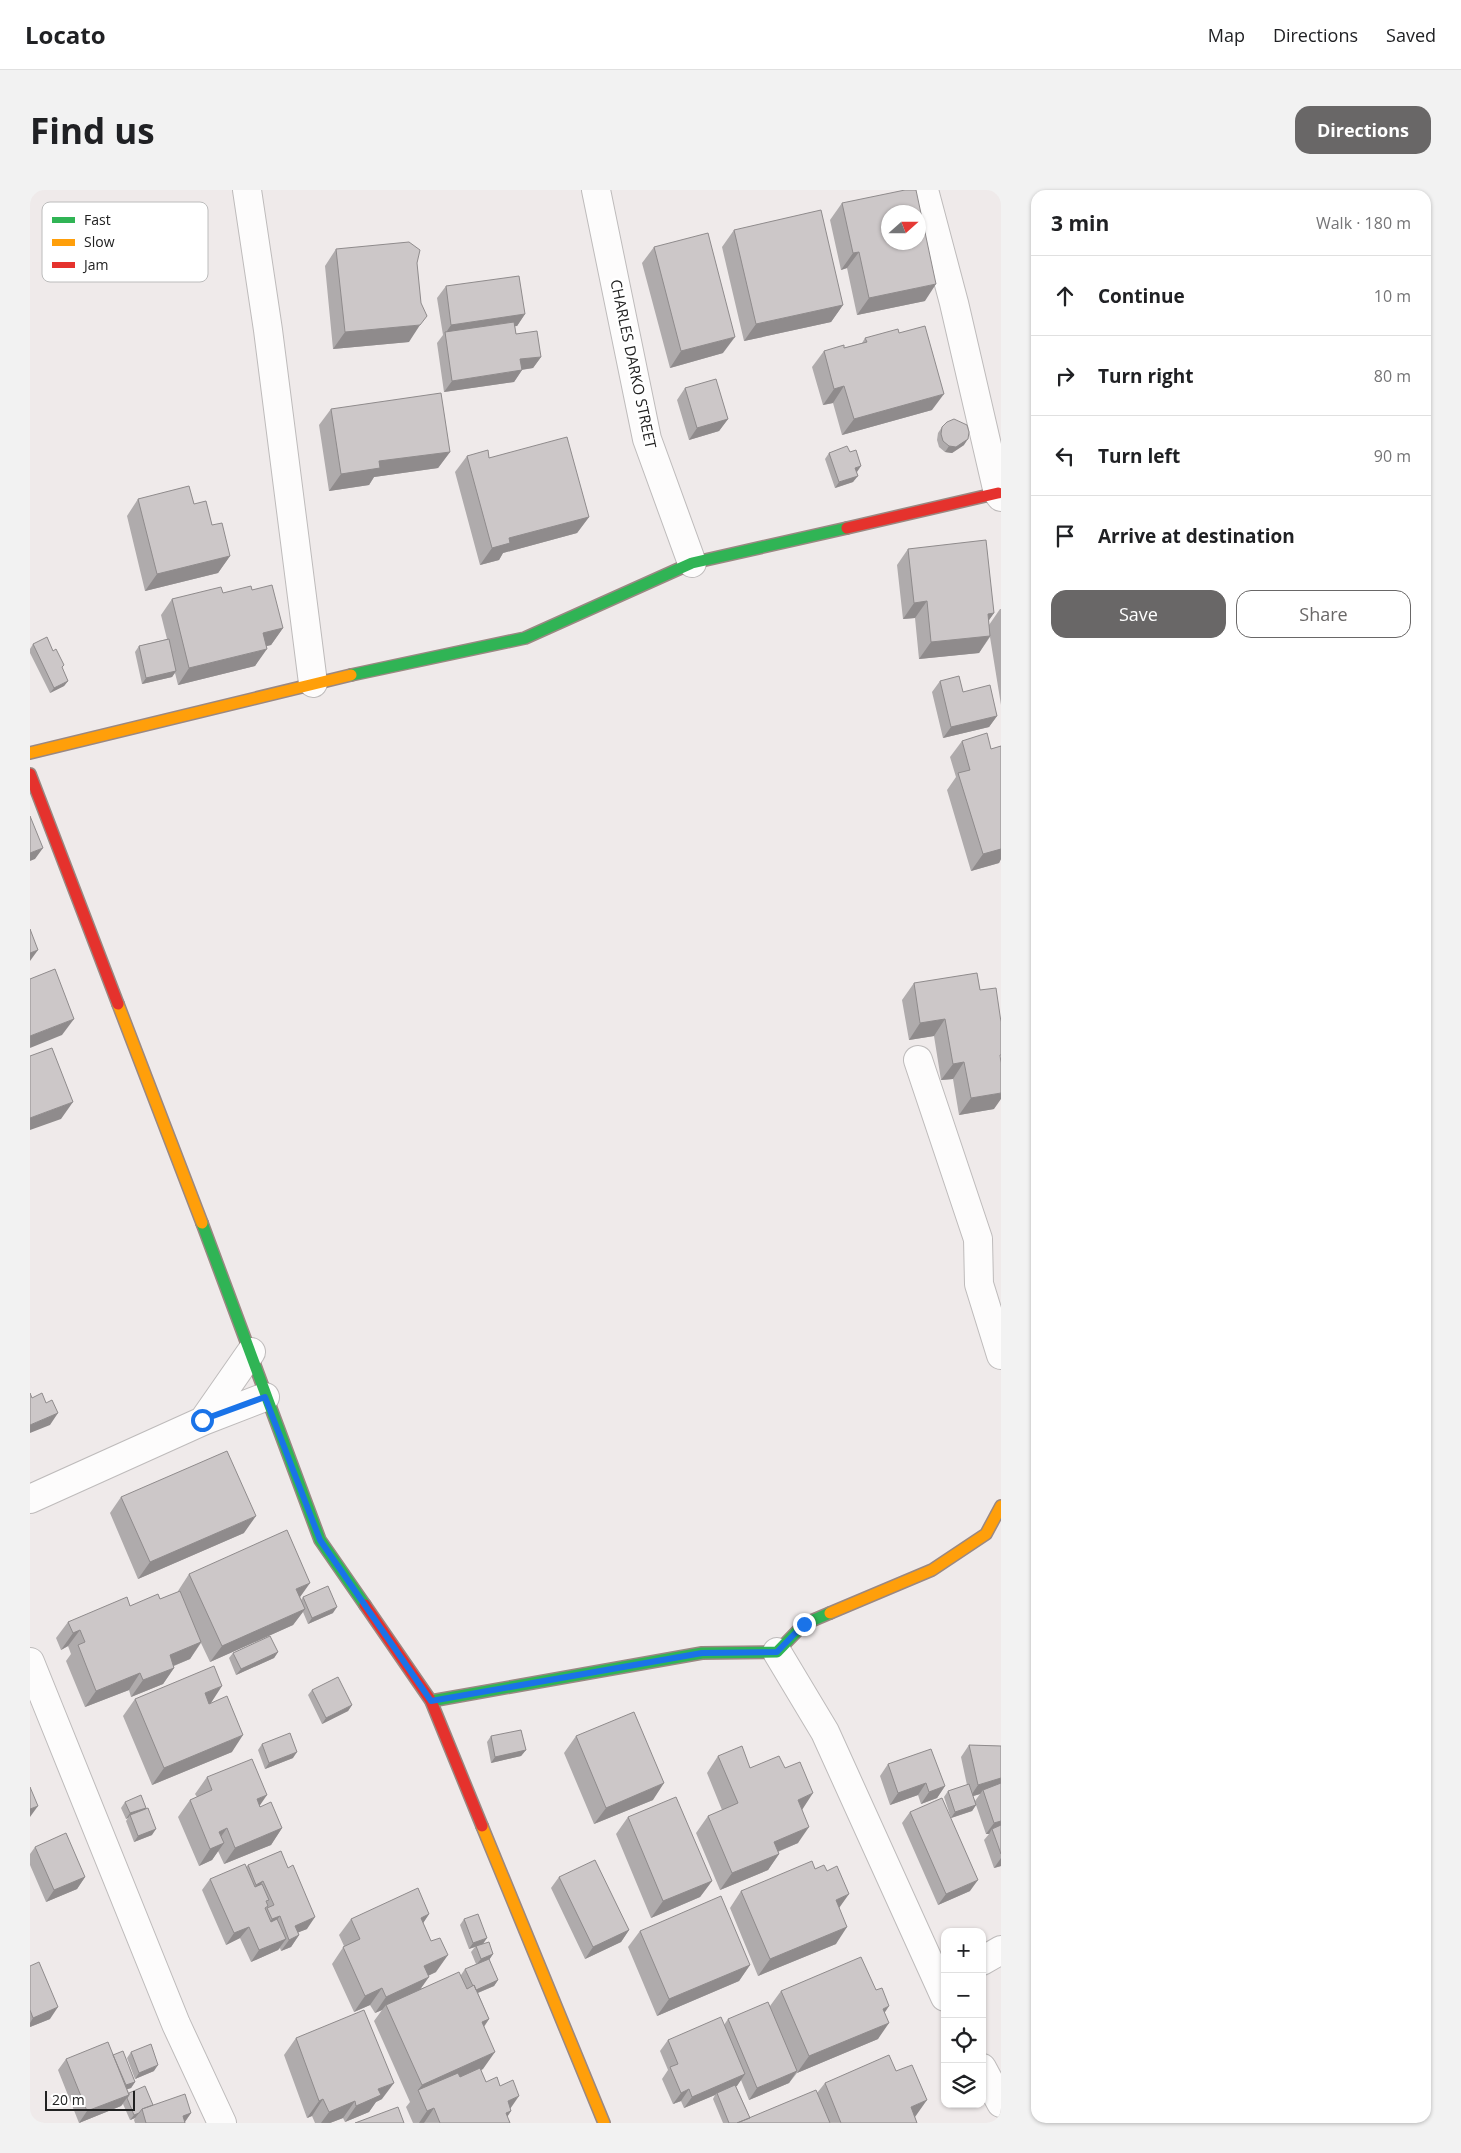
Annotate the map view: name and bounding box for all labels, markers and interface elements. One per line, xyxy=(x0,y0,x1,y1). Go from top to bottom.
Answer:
text: Locato xyxy=(25,18,106,51)
text: Map xyxy=(1208,23,1245,47)
text: Directions xyxy=(1273,23,1358,47)
text: Saved xyxy=(1386,23,1436,47)
button: Directions xyxy=(1295,106,1431,154)
text: Find us xyxy=(30,107,155,154)
legend xyxy=(42,202,208,282)
north arrow xyxy=(881,205,926,250)
text: 3 min xyxy=(1051,209,1109,237)
text: Fast xyxy=(84,210,111,229)
text: Walk · 180 m xyxy=(1316,212,1411,234)
text: Slow xyxy=(84,232,115,251)
text: Jam xyxy=(82,255,109,274)
street label: CHARLES DARKO STREET xyxy=(606,277,662,451)
icon: ahead xyxy=(1051,282,1079,310)
text: Continue xyxy=(1098,283,1185,309)
text: 10 m xyxy=(1374,285,1411,307)
icon: right xyxy=(1051,362,1079,390)
text: Turn right xyxy=(1098,363,1193,389)
text: 80 m xyxy=(1374,365,1411,387)
icon: left xyxy=(1051,442,1079,470)
text: Turn left xyxy=(1098,443,1180,469)
text: 90 m xyxy=(1374,445,1411,467)
icon: arrive xyxy=(1051,522,1079,550)
text: Arrive at destination xyxy=(1098,523,1295,549)
button: Save xyxy=(1051,590,1226,638)
button: Share xyxy=(1236,590,1411,638)
route start xyxy=(191,1409,214,1432)
route end xyxy=(793,1613,816,1636)
map controls xyxy=(941,1928,986,2108)
button: + xyxy=(941,1928,986,1973)
button: − xyxy=(941,1973,986,2018)
button: locate xyxy=(941,2018,986,2063)
button: layers xyxy=(941,2063,986,2108)
scale bar xyxy=(45,2088,135,2111)
text: 20 m xyxy=(52,2090,85,2109)

